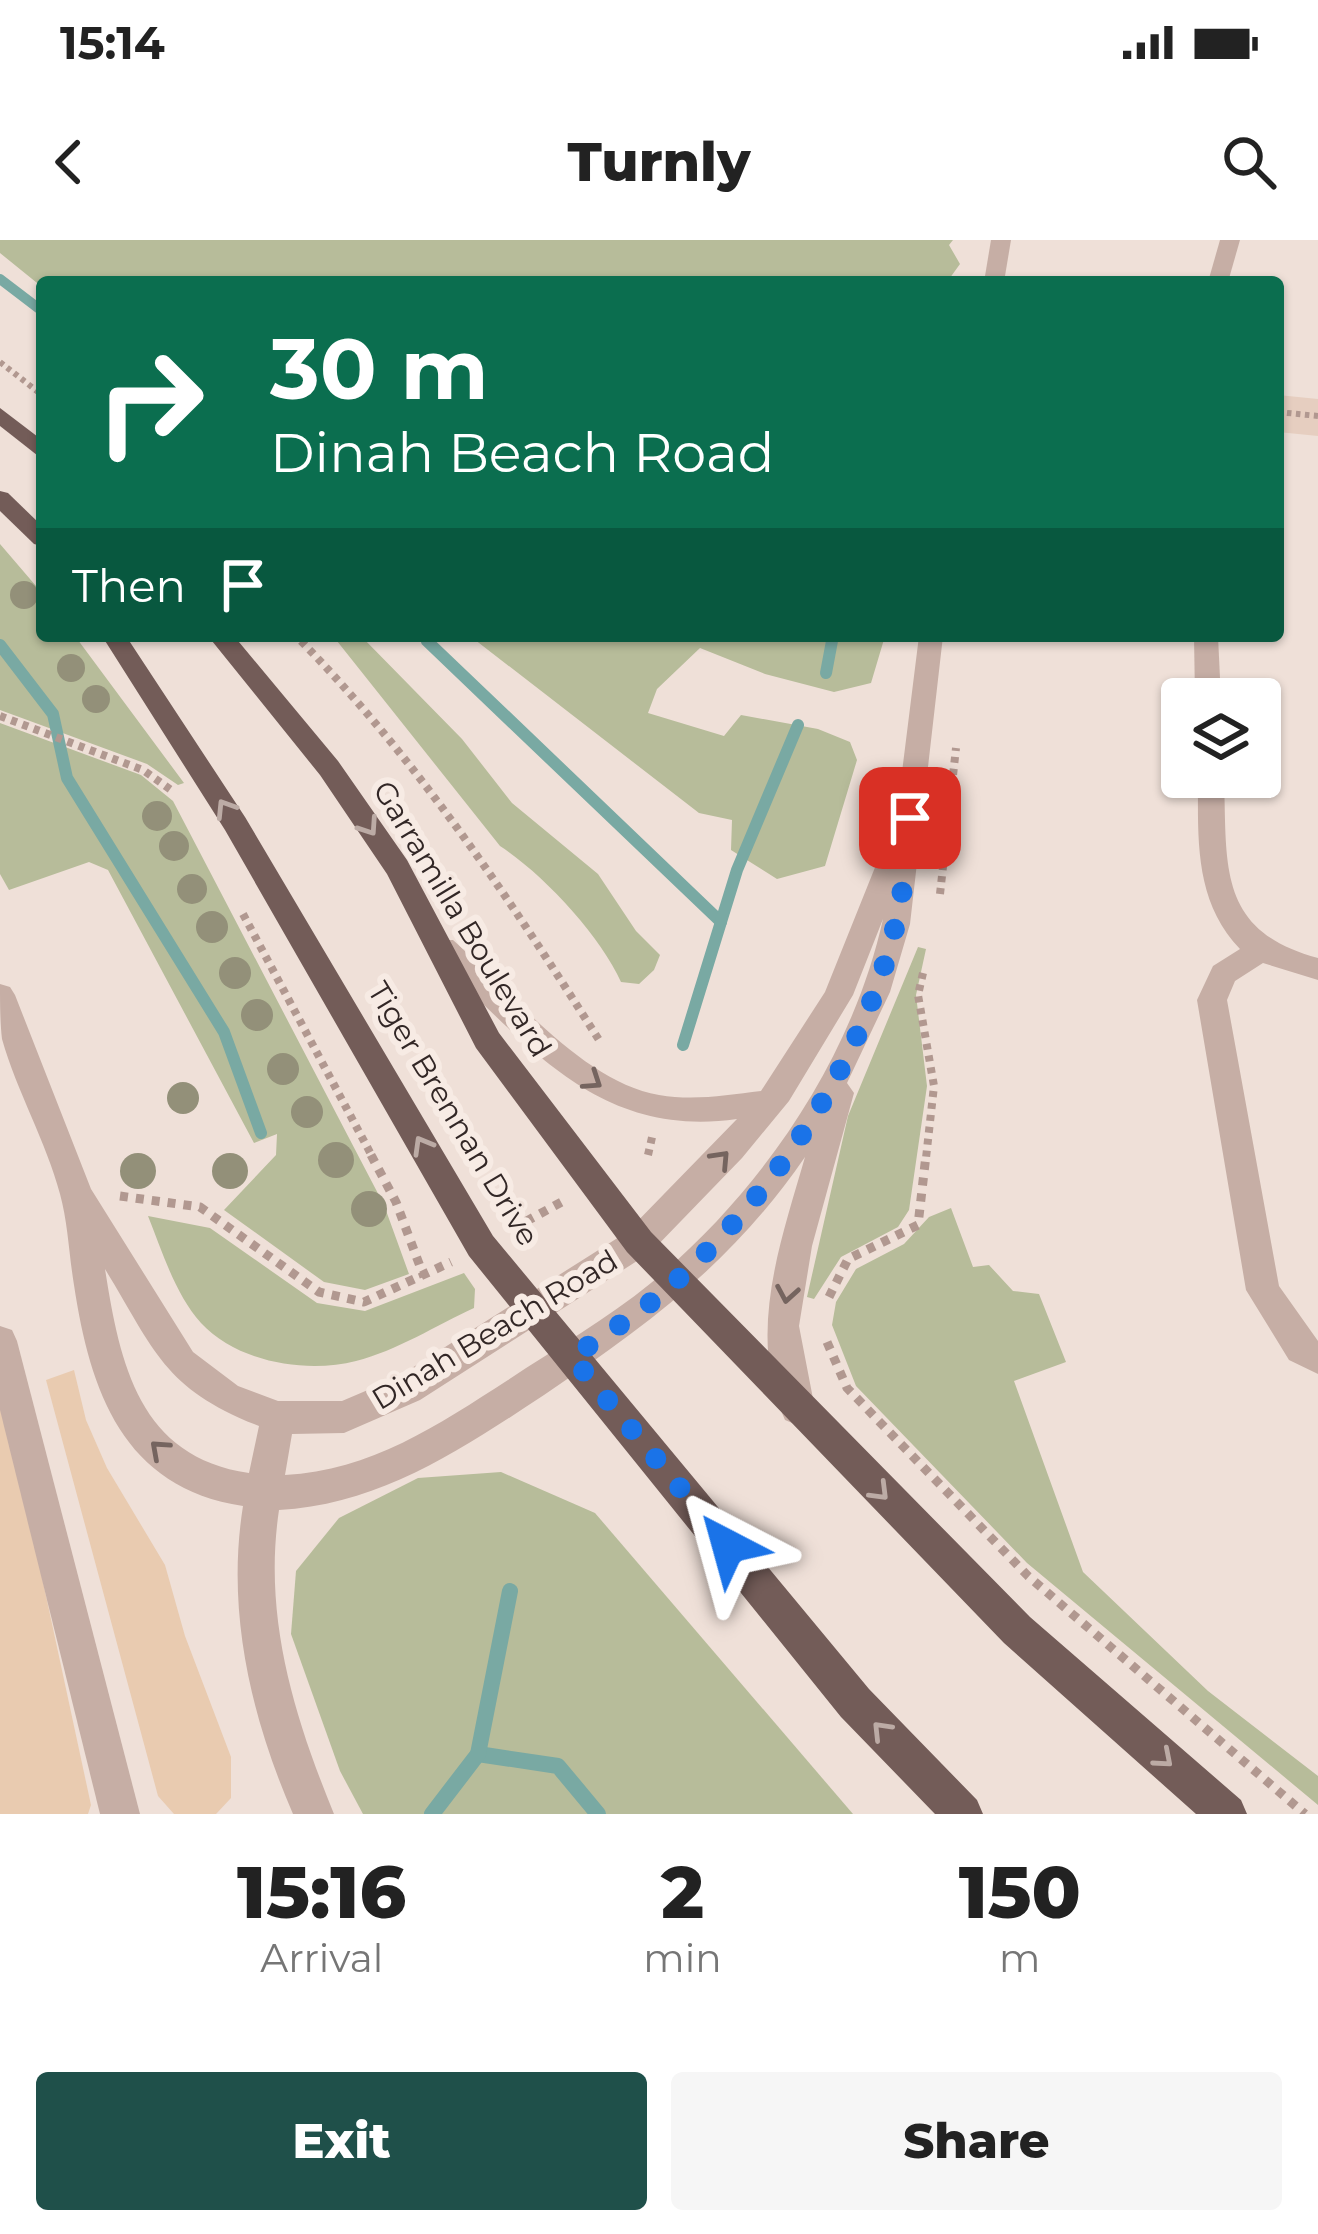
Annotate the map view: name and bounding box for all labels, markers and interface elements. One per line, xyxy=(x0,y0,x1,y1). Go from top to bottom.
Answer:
text: 15:14 xyxy=(60,15,165,70)
icon: back xyxy=(36,129,102,195)
text: Turnly xyxy=(568,129,750,195)
icon: search xyxy=(1216,129,1282,195)
text: 30 m xyxy=(270,318,489,420)
icon: right xyxy=(72,324,228,480)
text: Dinah Beach Road xyxy=(270,420,774,486)
icon: arrive xyxy=(210,552,276,618)
text: Then xyxy=(72,558,186,613)
map controls xyxy=(1161,678,1281,798)
button: layers xyxy=(1161,678,1281,798)
pin xyxy=(859,767,961,869)
street label: Garramilla Boulevard xyxy=(365,774,560,1064)
icon: arrive xyxy=(877,785,943,851)
one-way arrow xyxy=(217,799,239,821)
one-way arrow xyxy=(355,814,377,836)
street label: Tiger Brennan Drive xyxy=(360,975,547,1252)
one-way arrow xyxy=(580,1066,602,1088)
one-way arrow xyxy=(414,1136,437,1158)
one-way arrow xyxy=(707,1151,729,1173)
street label: Dinah Beach Road xyxy=(365,1242,624,1418)
one-way arrow xyxy=(776,1283,801,1303)
one-way arrow xyxy=(151,1442,173,1464)
one-way arrow xyxy=(866,1478,888,1500)
position arrow xyxy=(665,1483,791,1609)
one-way arrow xyxy=(874,1722,896,1744)
one-way arrow xyxy=(1150,1745,1172,1766)
text: 15:16 xyxy=(237,1848,406,1936)
text: 2 xyxy=(661,1848,704,1936)
text: 150 xyxy=(959,1848,1081,1936)
text: Arrival xyxy=(260,1934,383,1982)
text: min xyxy=(643,1934,722,1982)
text: m xyxy=(999,1934,1040,1982)
button: Exit xyxy=(36,2072,647,2210)
button: Share xyxy=(671,2072,1282,2210)

